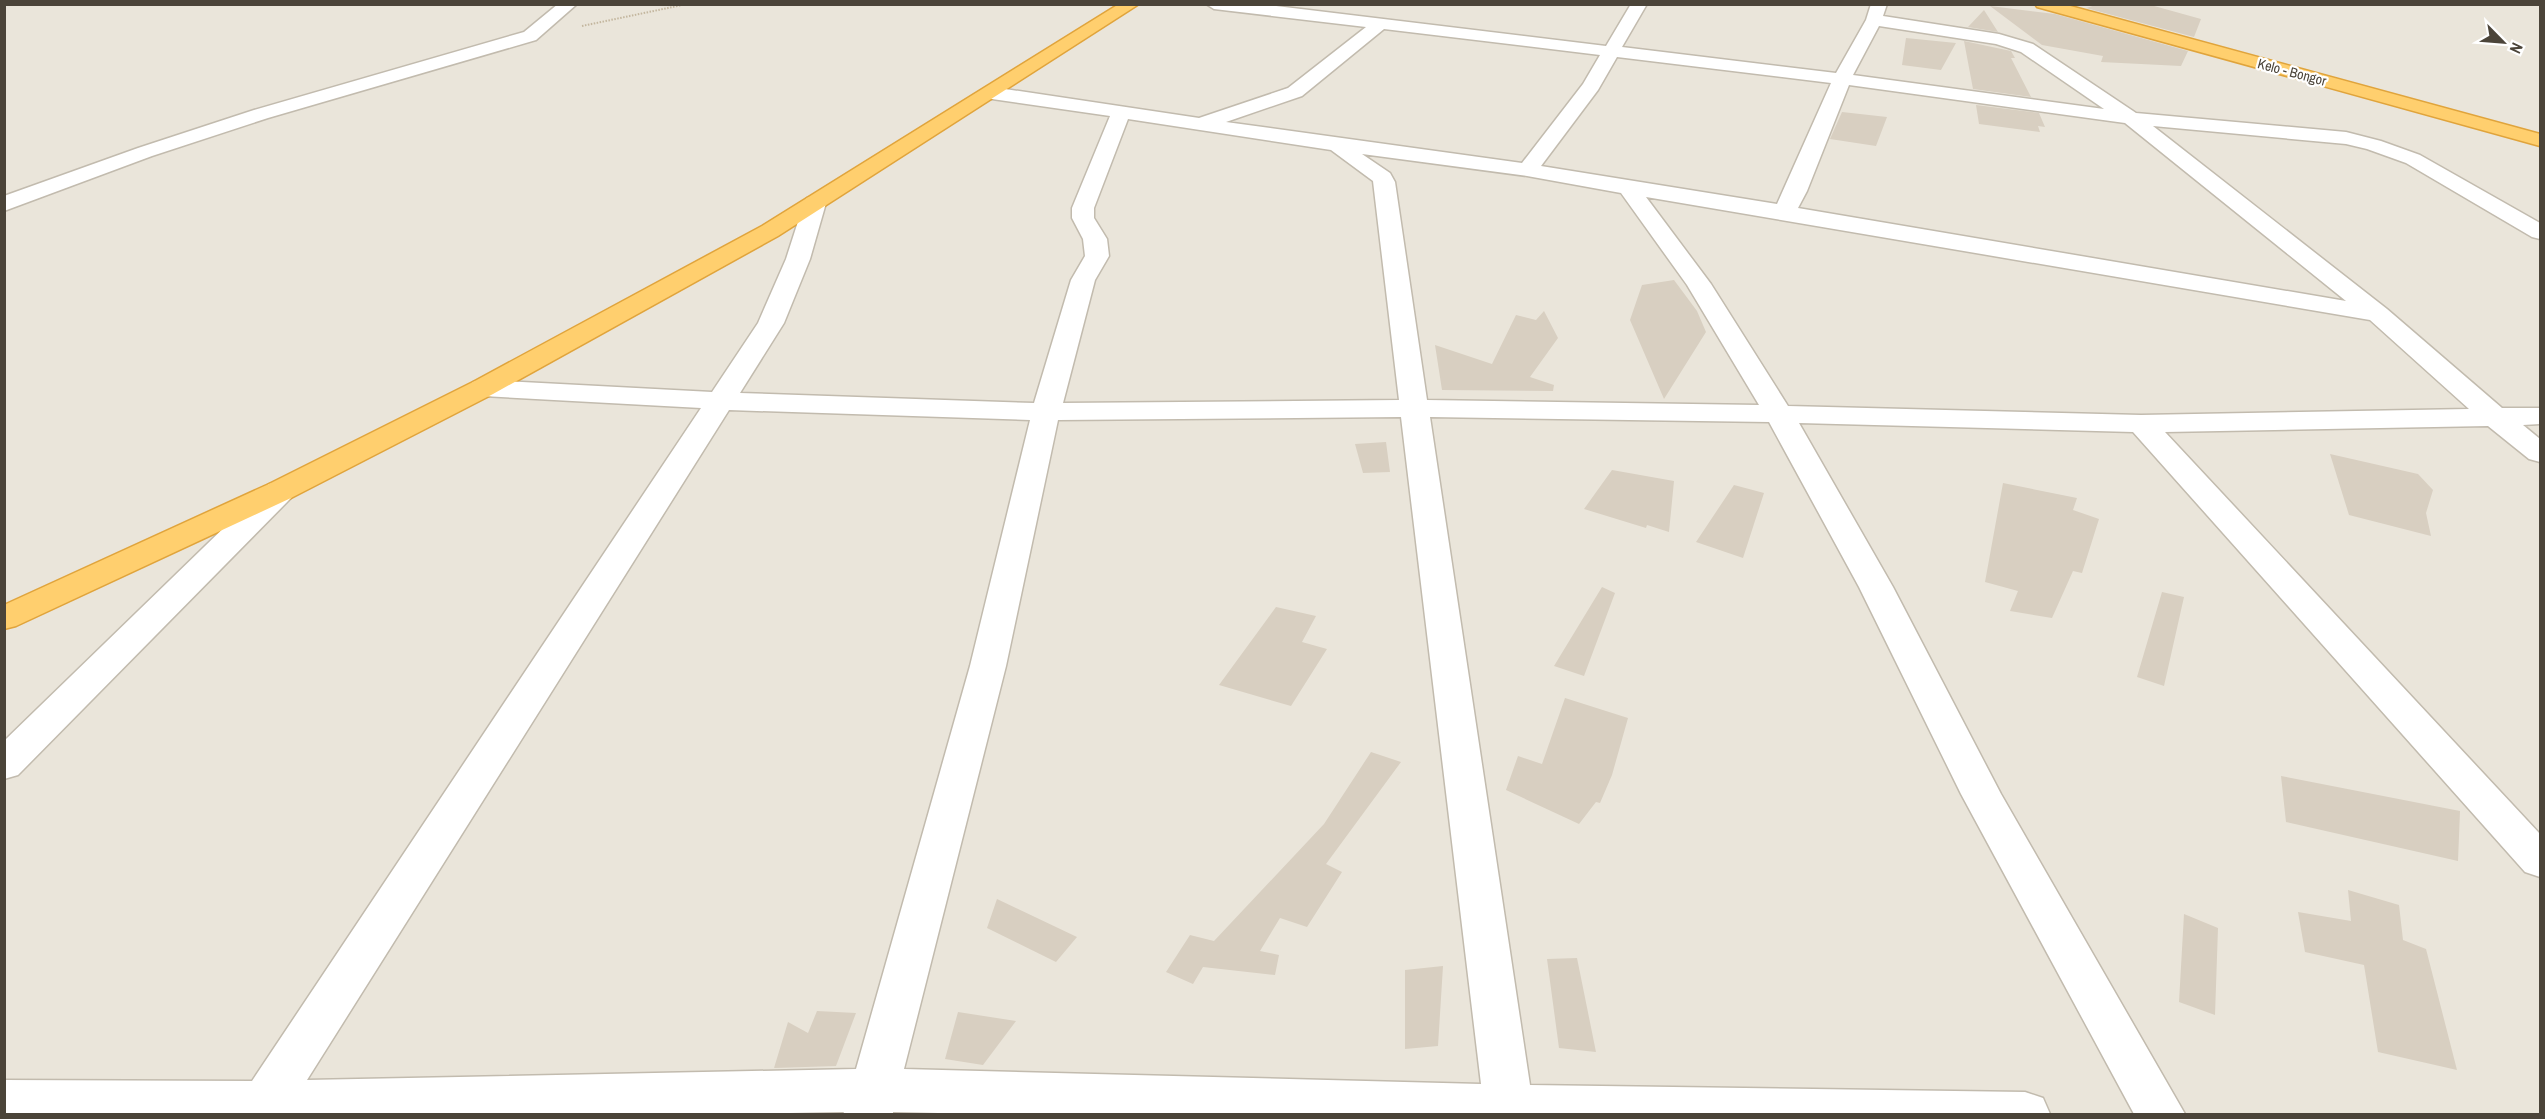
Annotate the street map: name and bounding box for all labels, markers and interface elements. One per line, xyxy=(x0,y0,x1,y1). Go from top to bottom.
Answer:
north arrow xyxy=(2473,12,2533,72)
text: N xyxy=(2505,39,2529,57)
street label: Kelo - Bongor xyxy=(2256,54,2328,90)

